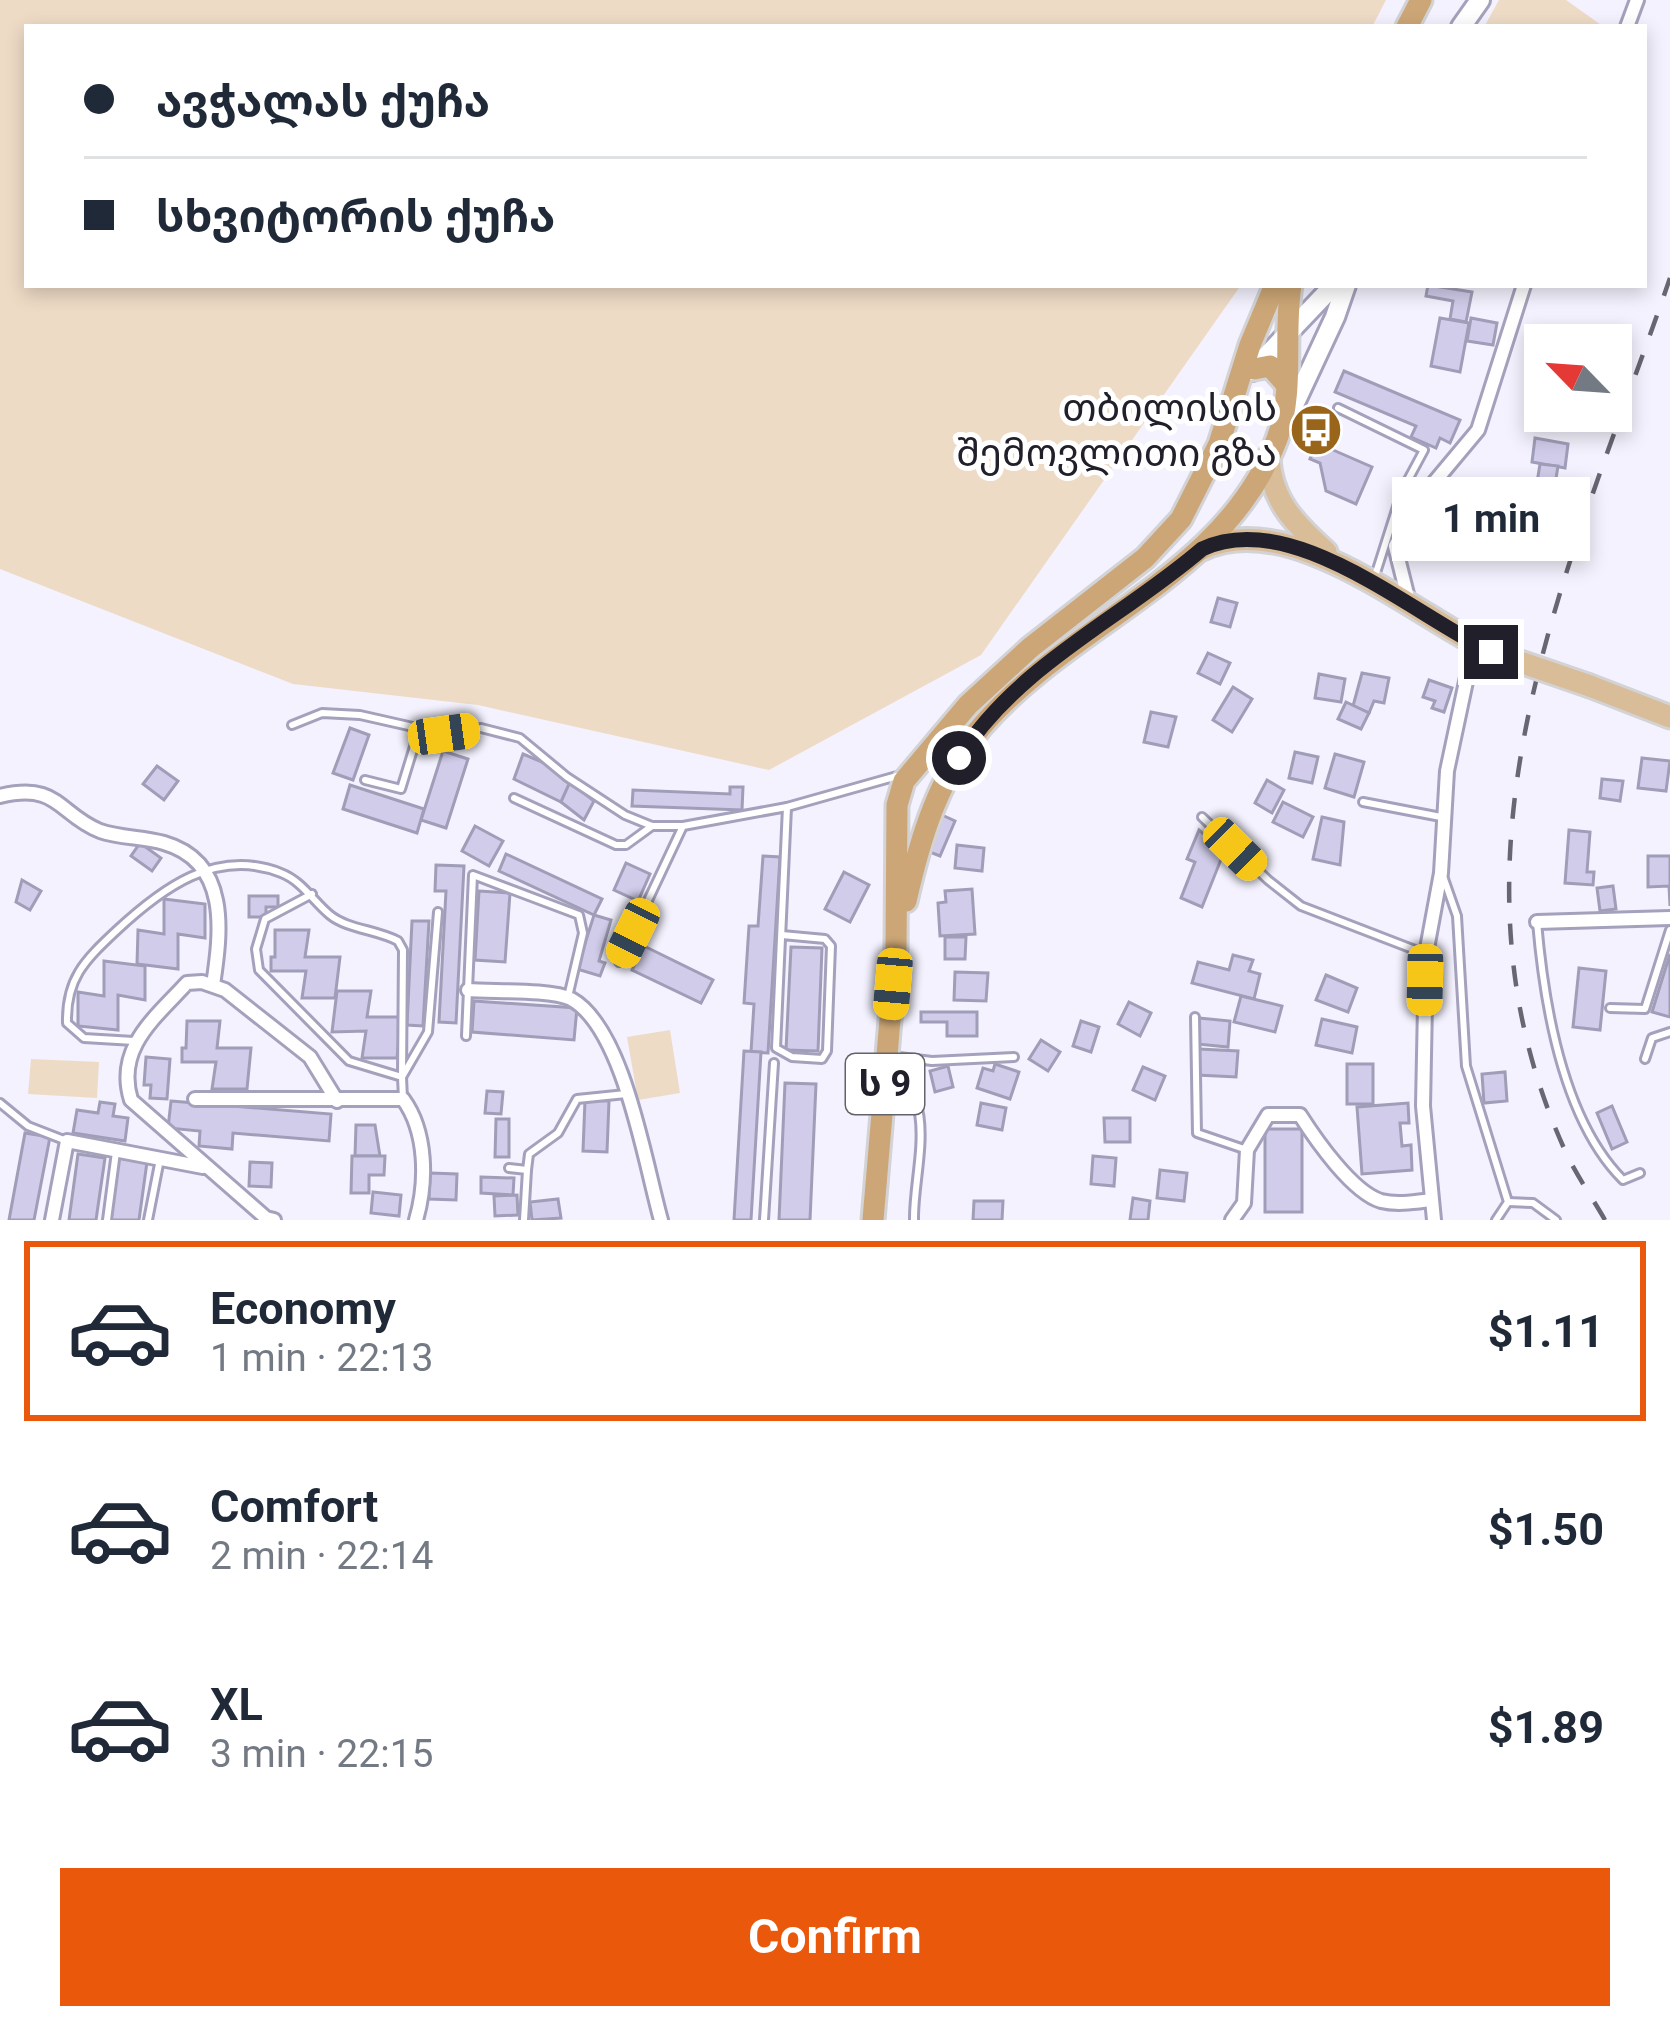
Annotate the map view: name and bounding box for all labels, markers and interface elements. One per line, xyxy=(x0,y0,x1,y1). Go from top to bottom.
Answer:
text: ავჭალას ქუჩა xyxy=(156,75,490,128)
text: სხვიტორის ქუჩა xyxy=(156,190,555,243)
north arrow xyxy=(1524,324,1632,432)
map controls xyxy=(1524,324,1632,432)
place label: თბილისის შემოვლითი გზა xyxy=(956,385,1277,476)
bus stop icon: თბილისის შემოვლითი გზა xyxy=(1288,402,1344,458)
callout: 1 min xyxy=(1392,478,1590,562)
text: 1 min xyxy=(1442,496,1540,542)
route end xyxy=(1464,625,1518,679)
car xyxy=(406,711,482,757)
route start xyxy=(932,731,986,785)
car xyxy=(1197,811,1273,887)
car xyxy=(601,893,665,973)
car xyxy=(1406,944,1444,1016)
car xyxy=(872,947,914,1021)
road number: ს 9 xyxy=(846,1054,924,1114)
icon: car xyxy=(66,1277,174,1385)
text: Economy xyxy=(210,1282,396,1335)
text: $1.11 xyxy=(1488,1305,1604,1358)
text: 1 min · 22:13 xyxy=(210,1335,433,1381)
icon: car xyxy=(66,1475,174,1583)
text: Comfort xyxy=(210,1480,378,1533)
text: $1.50 xyxy=(1488,1503,1604,1556)
text: 2 min · 22:14 xyxy=(210,1533,433,1579)
icon: car xyxy=(66,1673,174,1781)
text: XL xyxy=(210,1678,263,1731)
text: $1.89 xyxy=(1488,1701,1604,1754)
text: 3 min · 22:15 xyxy=(210,1731,433,1777)
button: Confirm xyxy=(60,1868,1610,2006)

